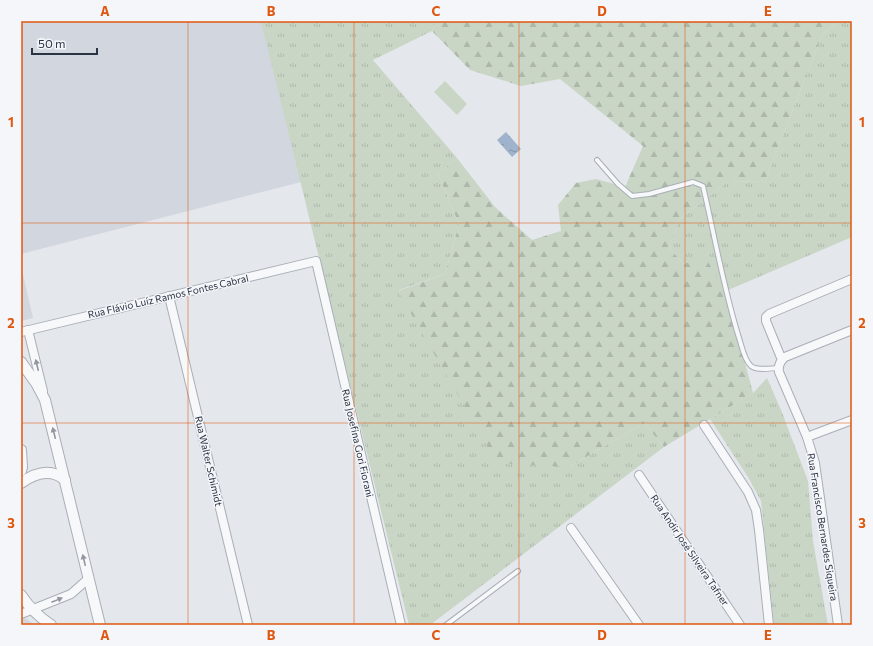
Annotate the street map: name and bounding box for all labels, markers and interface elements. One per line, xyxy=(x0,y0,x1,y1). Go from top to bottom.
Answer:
text: A xyxy=(100,3,110,19)
text: B xyxy=(267,3,276,19)
text: C xyxy=(432,3,441,19)
text: D xyxy=(597,3,607,19)
text: E xyxy=(764,3,772,19)
scale bar xyxy=(32,30,97,56)
text: 50 m xyxy=(38,36,66,50)
text: 1 xyxy=(8,114,14,130)
text: 1 xyxy=(859,114,865,130)
street label: Rua Flávio Luíz Ramos Fontes Cabral xyxy=(86,272,250,320)
text: 2 xyxy=(7,315,15,331)
text: 2 xyxy=(858,315,866,331)
one-way arrow xyxy=(33,359,39,371)
street label: Rua Josefina Gori Fiorani xyxy=(340,388,376,498)
street label: Rua Walter Schimidt xyxy=(193,415,225,507)
one-way arrow xyxy=(50,427,56,440)
street label: Rua Francisco Bernardes Siqueira xyxy=(805,452,841,602)
street label: Rua Andir José Silveira Tafner xyxy=(648,492,732,608)
text: 3 xyxy=(7,515,15,531)
text: 3 xyxy=(858,515,866,531)
one-way arrow xyxy=(80,554,86,566)
one-way arrow xyxy=(51,596,63,602)
text: A xyxy=(100,627,110,643)
text: B xyxy=(267,627,276,643)
text: C xyxy=(432,627,441,643)
text: D xyxy=(597,627,607,643)
text: E xyxy=(764,627,772,643)

